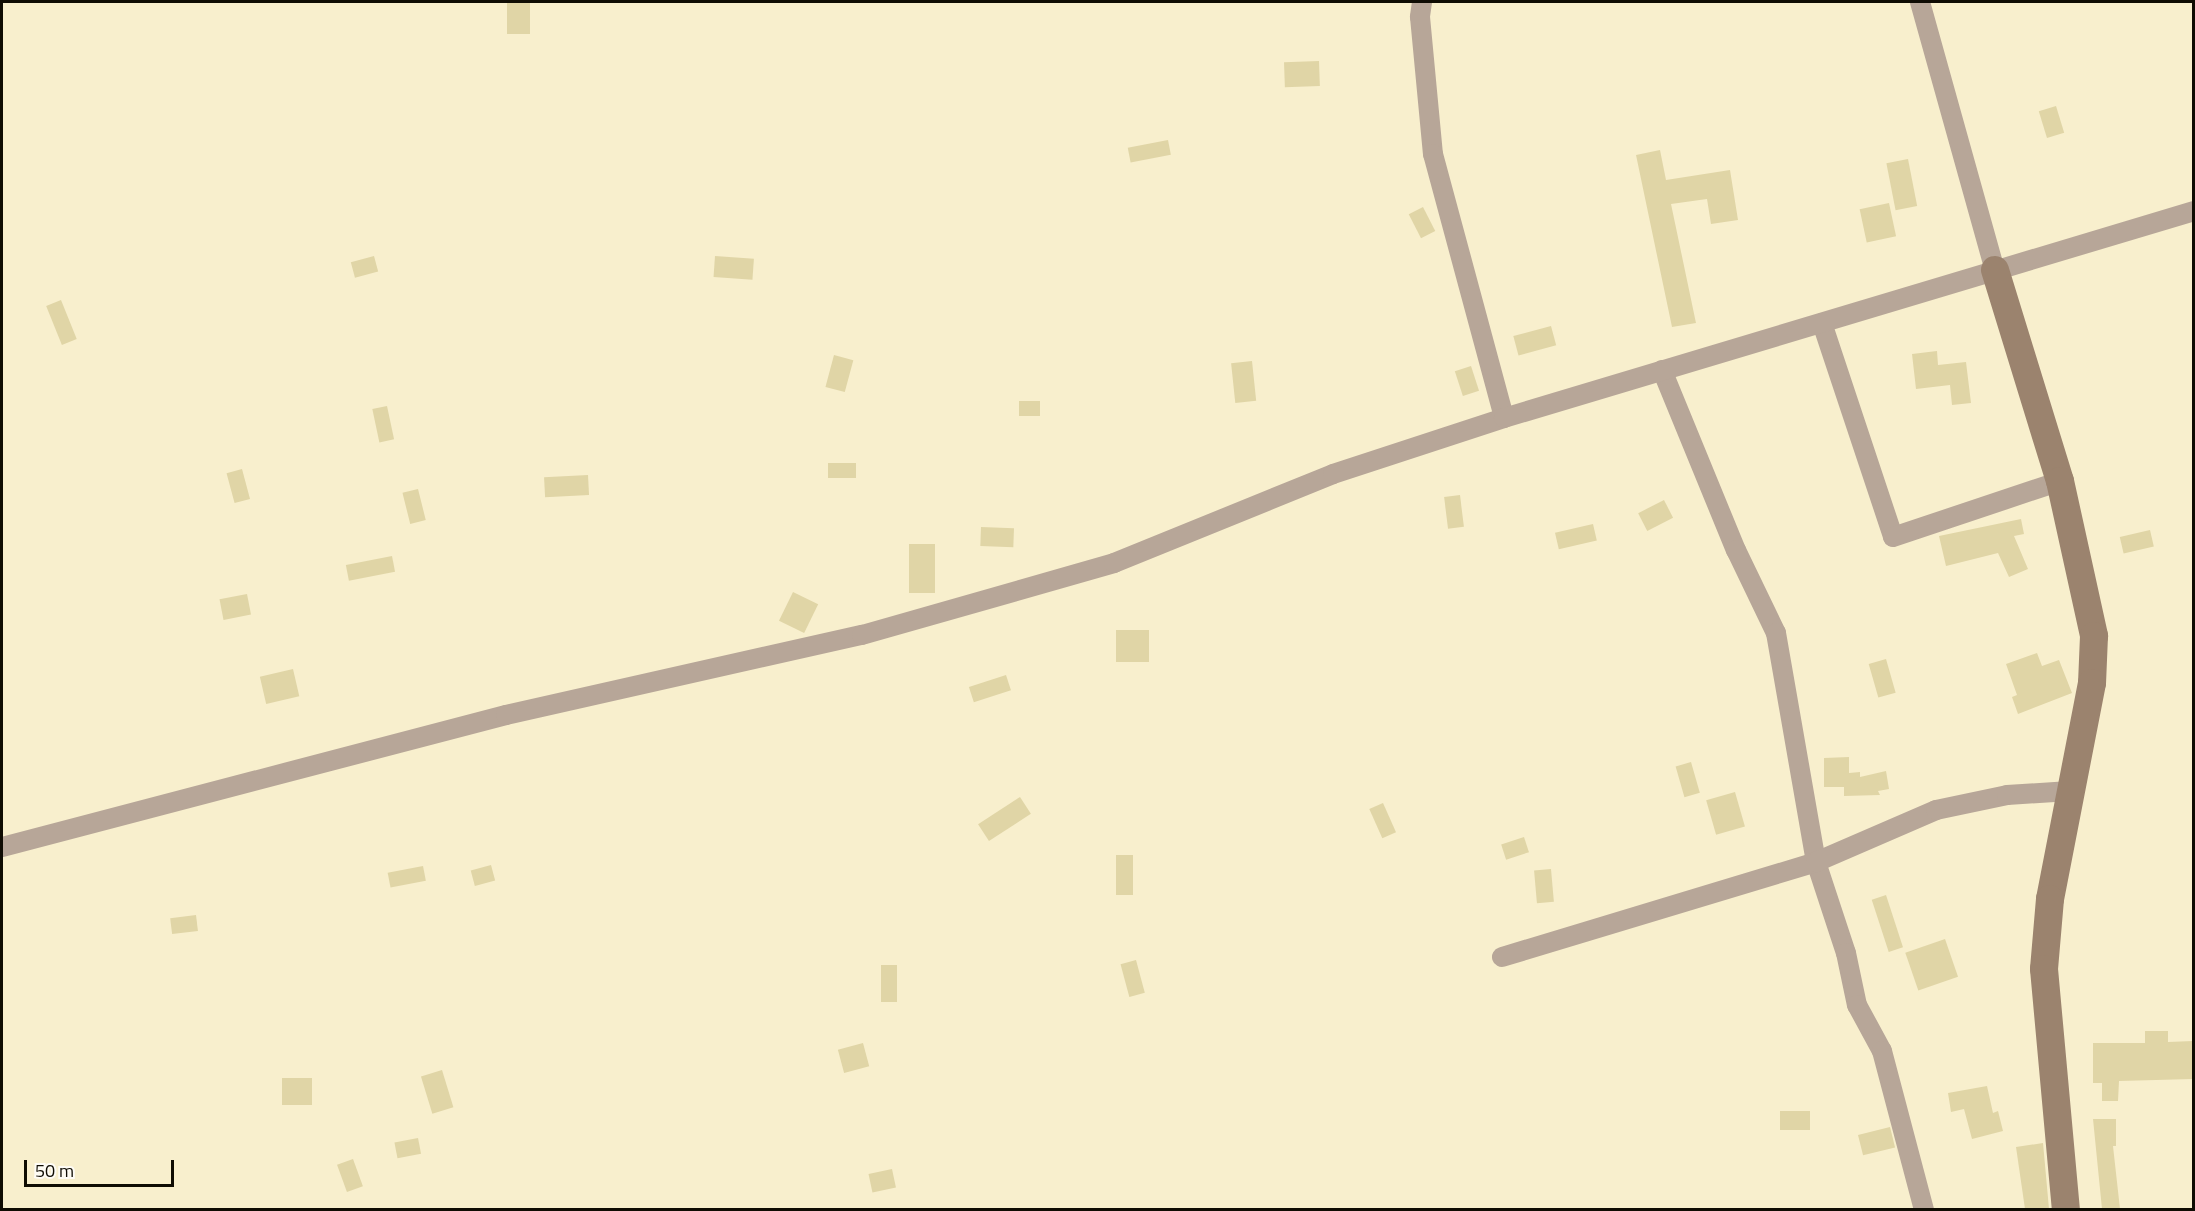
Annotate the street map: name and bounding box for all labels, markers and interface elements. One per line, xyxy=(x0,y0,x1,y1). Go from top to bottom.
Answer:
scale bar xyxy=(27,1148,177,1186)
text: 50 m xyxy=(35,1157,74,1184)

